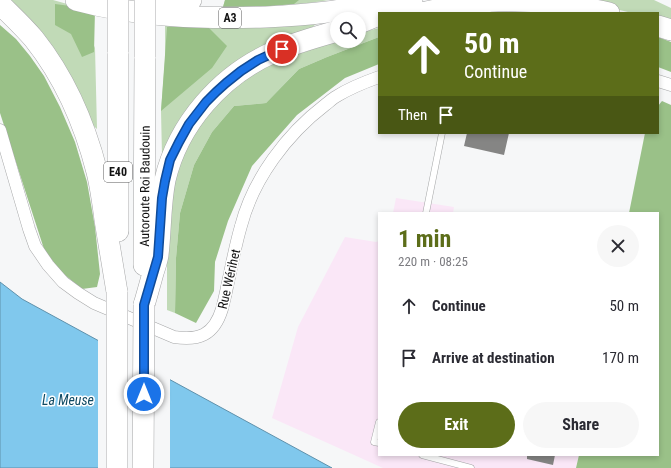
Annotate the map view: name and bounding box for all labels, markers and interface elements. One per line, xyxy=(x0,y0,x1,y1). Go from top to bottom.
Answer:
road number: A3 xyxy=(219,8,241,28)
map controls xyxy=(330,12,366,48)
button: search xyxy=(330,12,366,48)
text: 50 m xyxy=(464,27,520,60)
icon: ahead xyxy=(398,28,450,80)
pin xyxy=(265,32,299,66)
icon: arrive xyxy=(271,38,293,60)
text: Continue xyxy=(464,61,527,82)
icon: arrive xyxy=(435,104,457,126)
text: Then xyxy=(398,106,427,124)
street label: Autoroute Roi Baudouin xyxy=(137,125,152,247)
road number: E40 xyxy=(104,162,132,182)
text: 1 min xyxy=(398,225,451,253)
button: close xyxy=(597,225,639,267)
street label: Rue Wérihet xyxy=(215,247,243,311)
text: 220 m · 08:25 xyxy=(398,254,468,269)
icon: ahead xyxy=(398,295,420,317)
text: Continue xyxy=(432,297,486,315)
text: 50 m xyxy=(609,297,639,315)
icon: arrive xyxy=(398,347,420,369)
text: Arrive at destination xyxy=(432,349,555,367)
text: 170 m xyxy=(602,349,639,367)
position arrow xyxy=(123,373,165,415)
water label: La Meuse xyxy=(42,392,94,408)
button: Exit xyxy=(398,402,515,448)
button: Share xyxy=(523,402,639,448)

